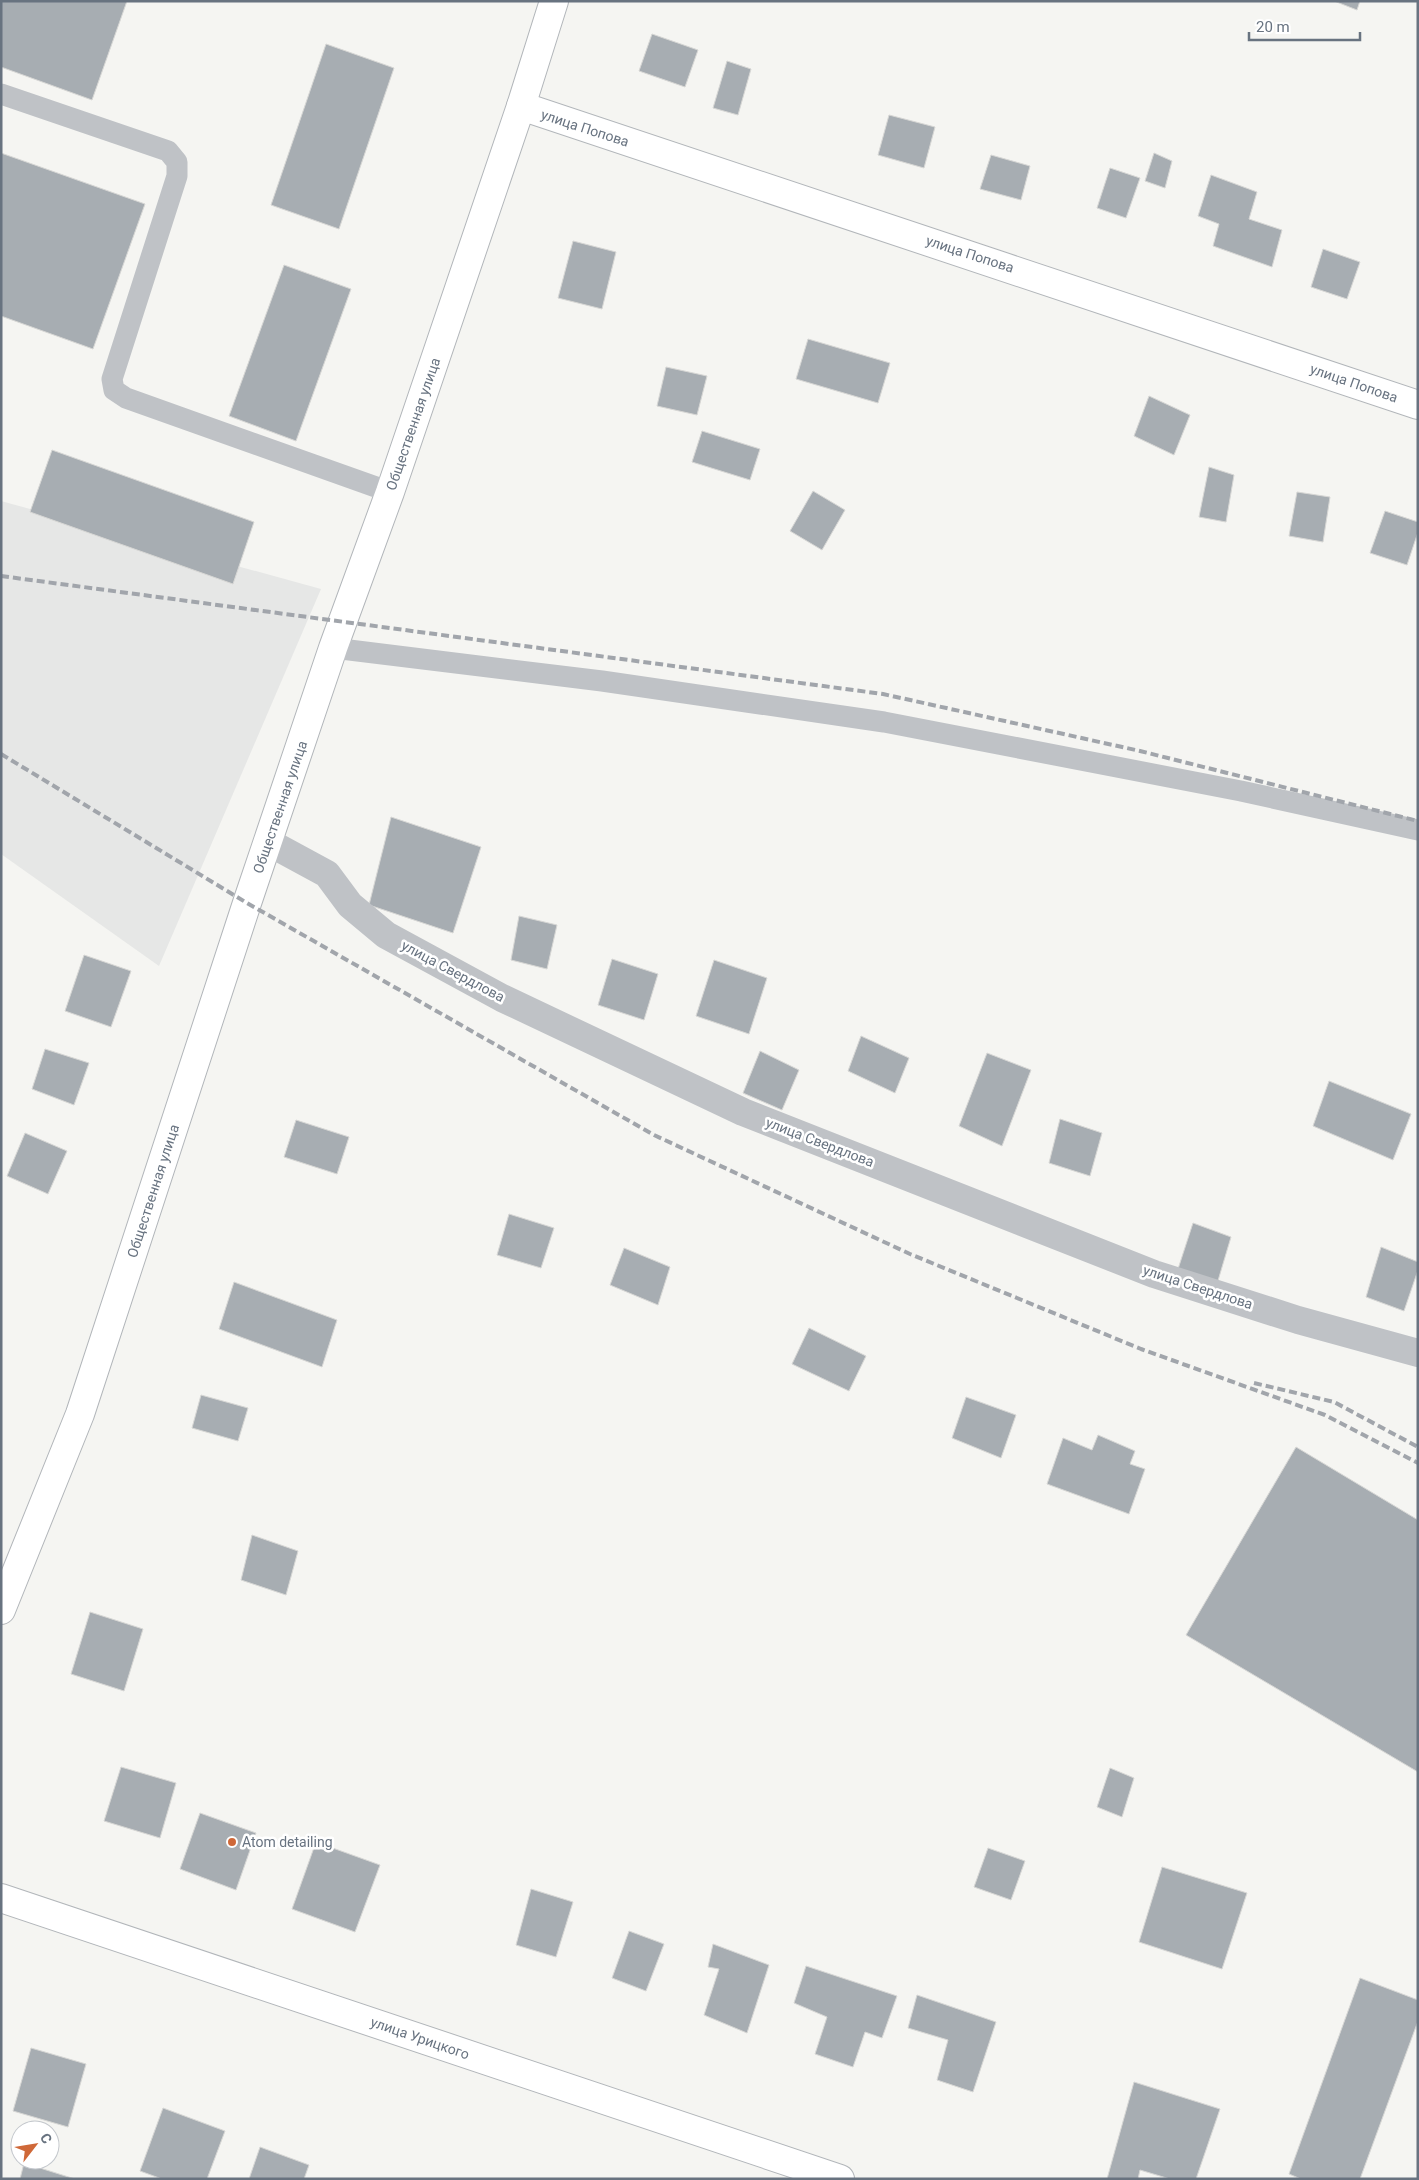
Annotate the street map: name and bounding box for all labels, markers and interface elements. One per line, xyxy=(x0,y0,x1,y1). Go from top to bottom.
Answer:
scale bar xyxy=(1249,10,1360,42)
text: 20 m xyxy=(1256,18,1290,36)
street label: улица Попова xyxy=(539,106,631,150)
street label: улица Попова xyxy=(924,232,1016,276)
street label: Общественная улица xyxy=(383,356,443,492)
street label: улица Попова xyxy=(1308,361,1400,405)
street label: Общественная улица xyxy=(250,739,310,875)
street label: улица Свердлова xyxy=(399,937,507,1005)
street label: улица Свердлова xyxy=(764,1114,876,1170)
street label: Общественная улица xyxy=(124,1122,182,1260)
street label: улица Свердлова xyxy=(1141,1262,1255,1312)
place label: Atom detailing xyxy=(242,1834,333,1850)
marker: Atom detailing xyxy=(226,1836,238,1848)
street label: улица Урицкого xyxy=(369,2014,471,2062)
north arrow xyxy=(10,2120,60,2170)
text: С xyxy=(37,2130,55,2146)

